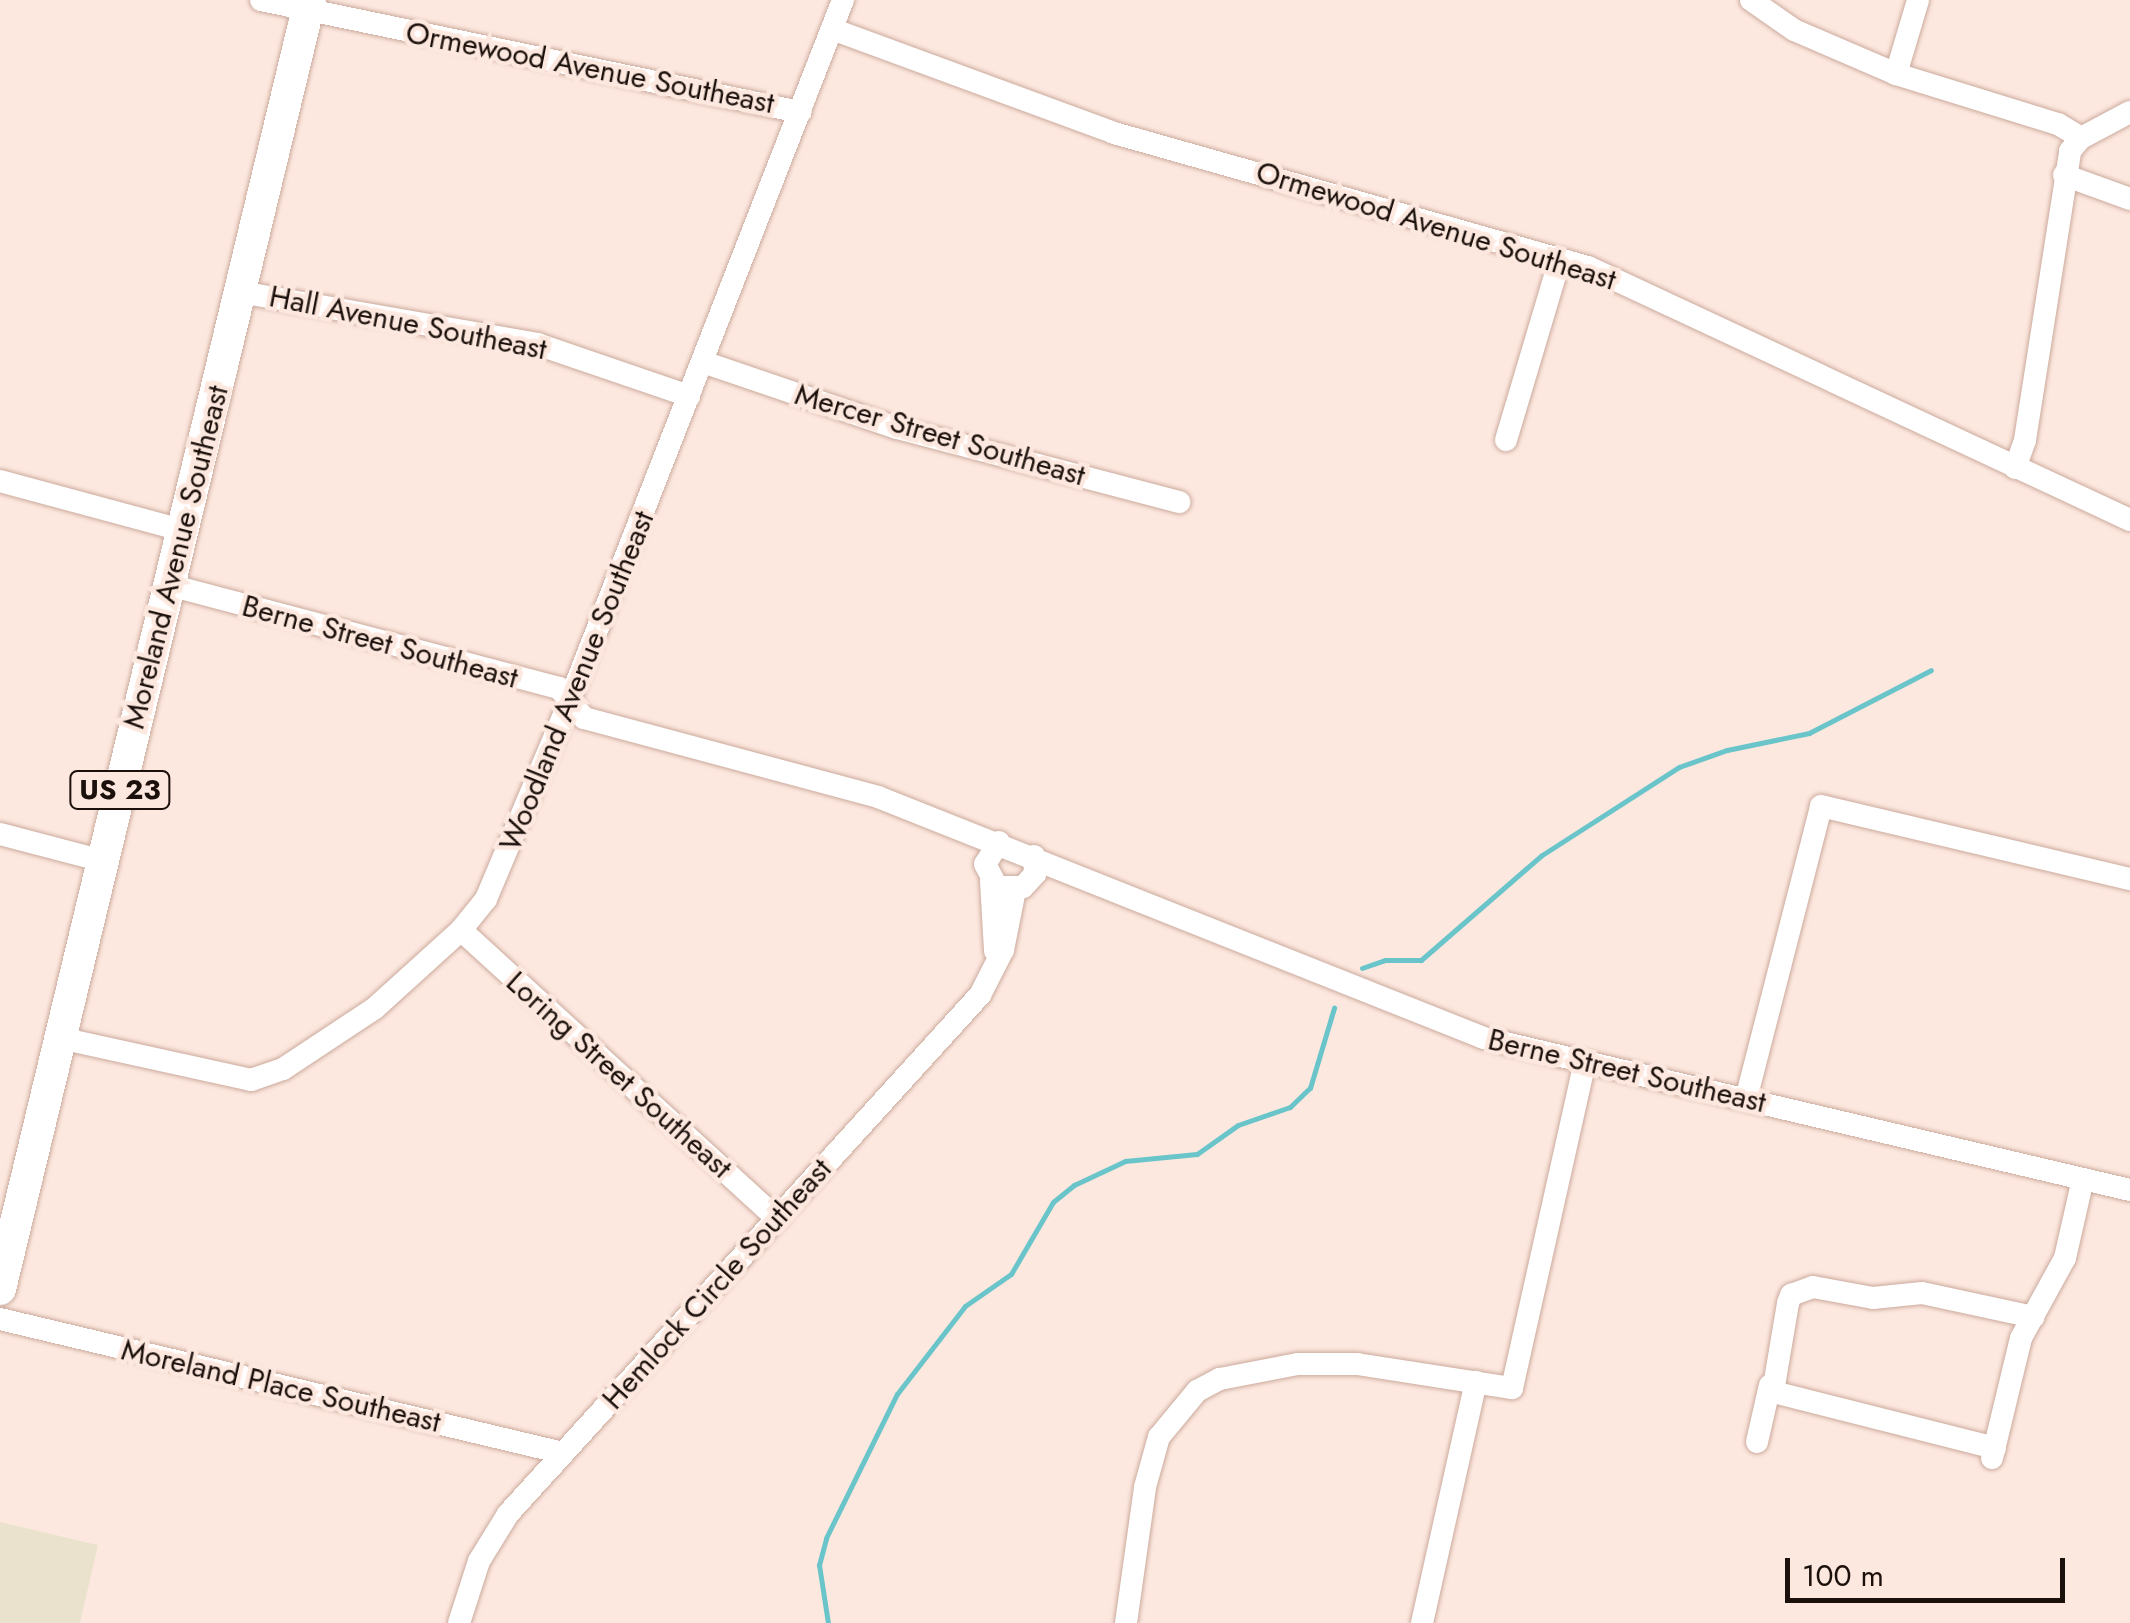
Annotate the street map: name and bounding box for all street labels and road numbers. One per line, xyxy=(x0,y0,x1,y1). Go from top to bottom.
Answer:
street label: Ormewood Avenue Southeast xyxy=(403,15,777,121)
street label: Ormewood Avenue Southeast xyxy=(1252,154,1620,298)
street label: Hall Avenue Southeast xyxy=(266,278,550,368)
street label: Mercer Street Southeast xyxy=(791,376,1089,494)
street label: Moreland Avenue Southeast xyxy=(116,382,236,732)
street label: Woodland Avenue Southeast xyxy=(492,506,662,856)
street label: Berne Street Southeast xyxy=(238,588,522,696)
road number: US 23 xyxy=(68,767,172,813)
street label: Loring Street Southeast xyxy=(499,964,739,1186)
street label: Berne Street Southeast xyxy=(1485,1022,1769,1120)
street label: Hemlock Circle Southeast xyxy=(595,1151,839,1417)
street label: Moreland Place Southeast xyxy=(118,1332,444,1440)

